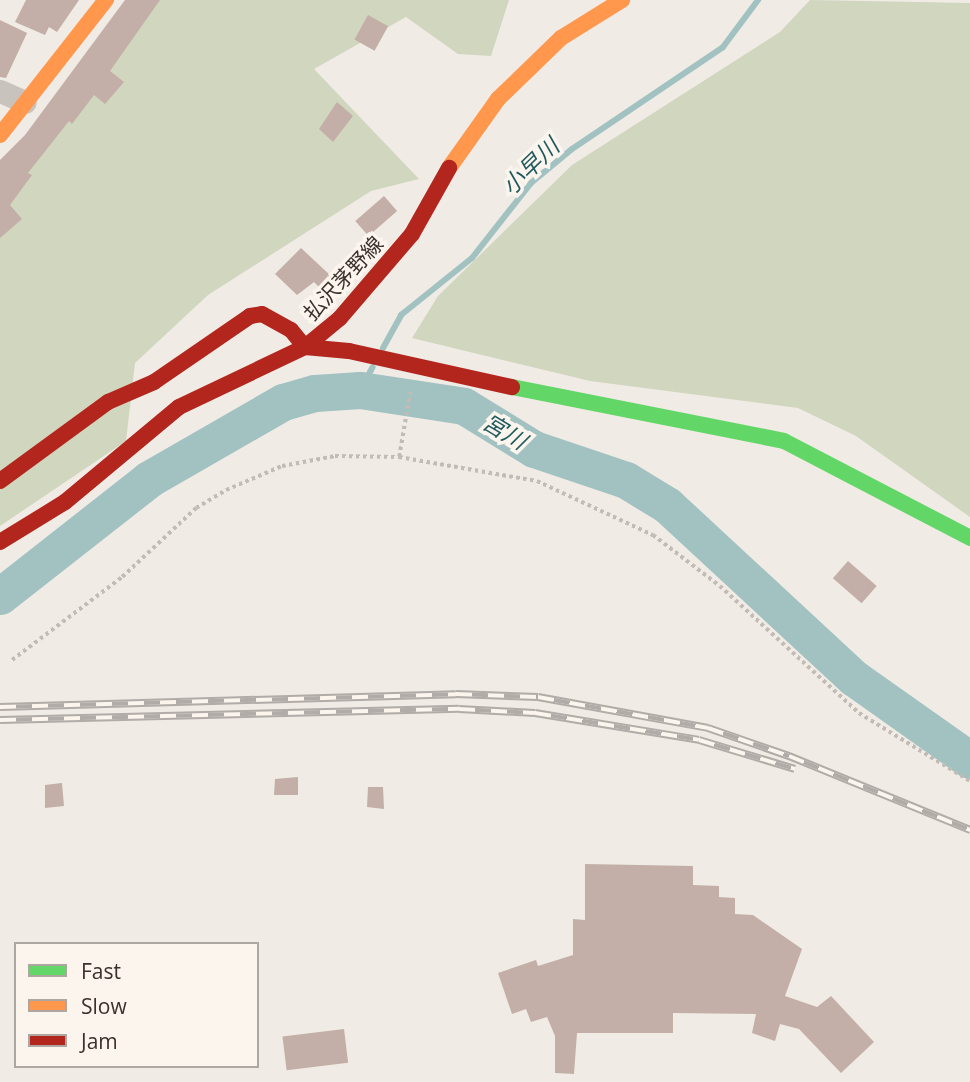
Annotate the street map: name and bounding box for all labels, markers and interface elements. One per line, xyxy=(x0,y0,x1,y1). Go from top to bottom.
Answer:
water label: 小早川 xyxy=(496,132,564,200)
street label: 払沢茅野線 xyxy=(298,231,388,325)
water label: 宮川 xyxy=(478,407,532,455)
legend xyxy=(14,942,259,1068)
text: Fast xyxy=(81,957,121,985)
text: Slow xyxy=(81,992,127,1020)
text: Jam xyxy=(81,1027,118,1055)

